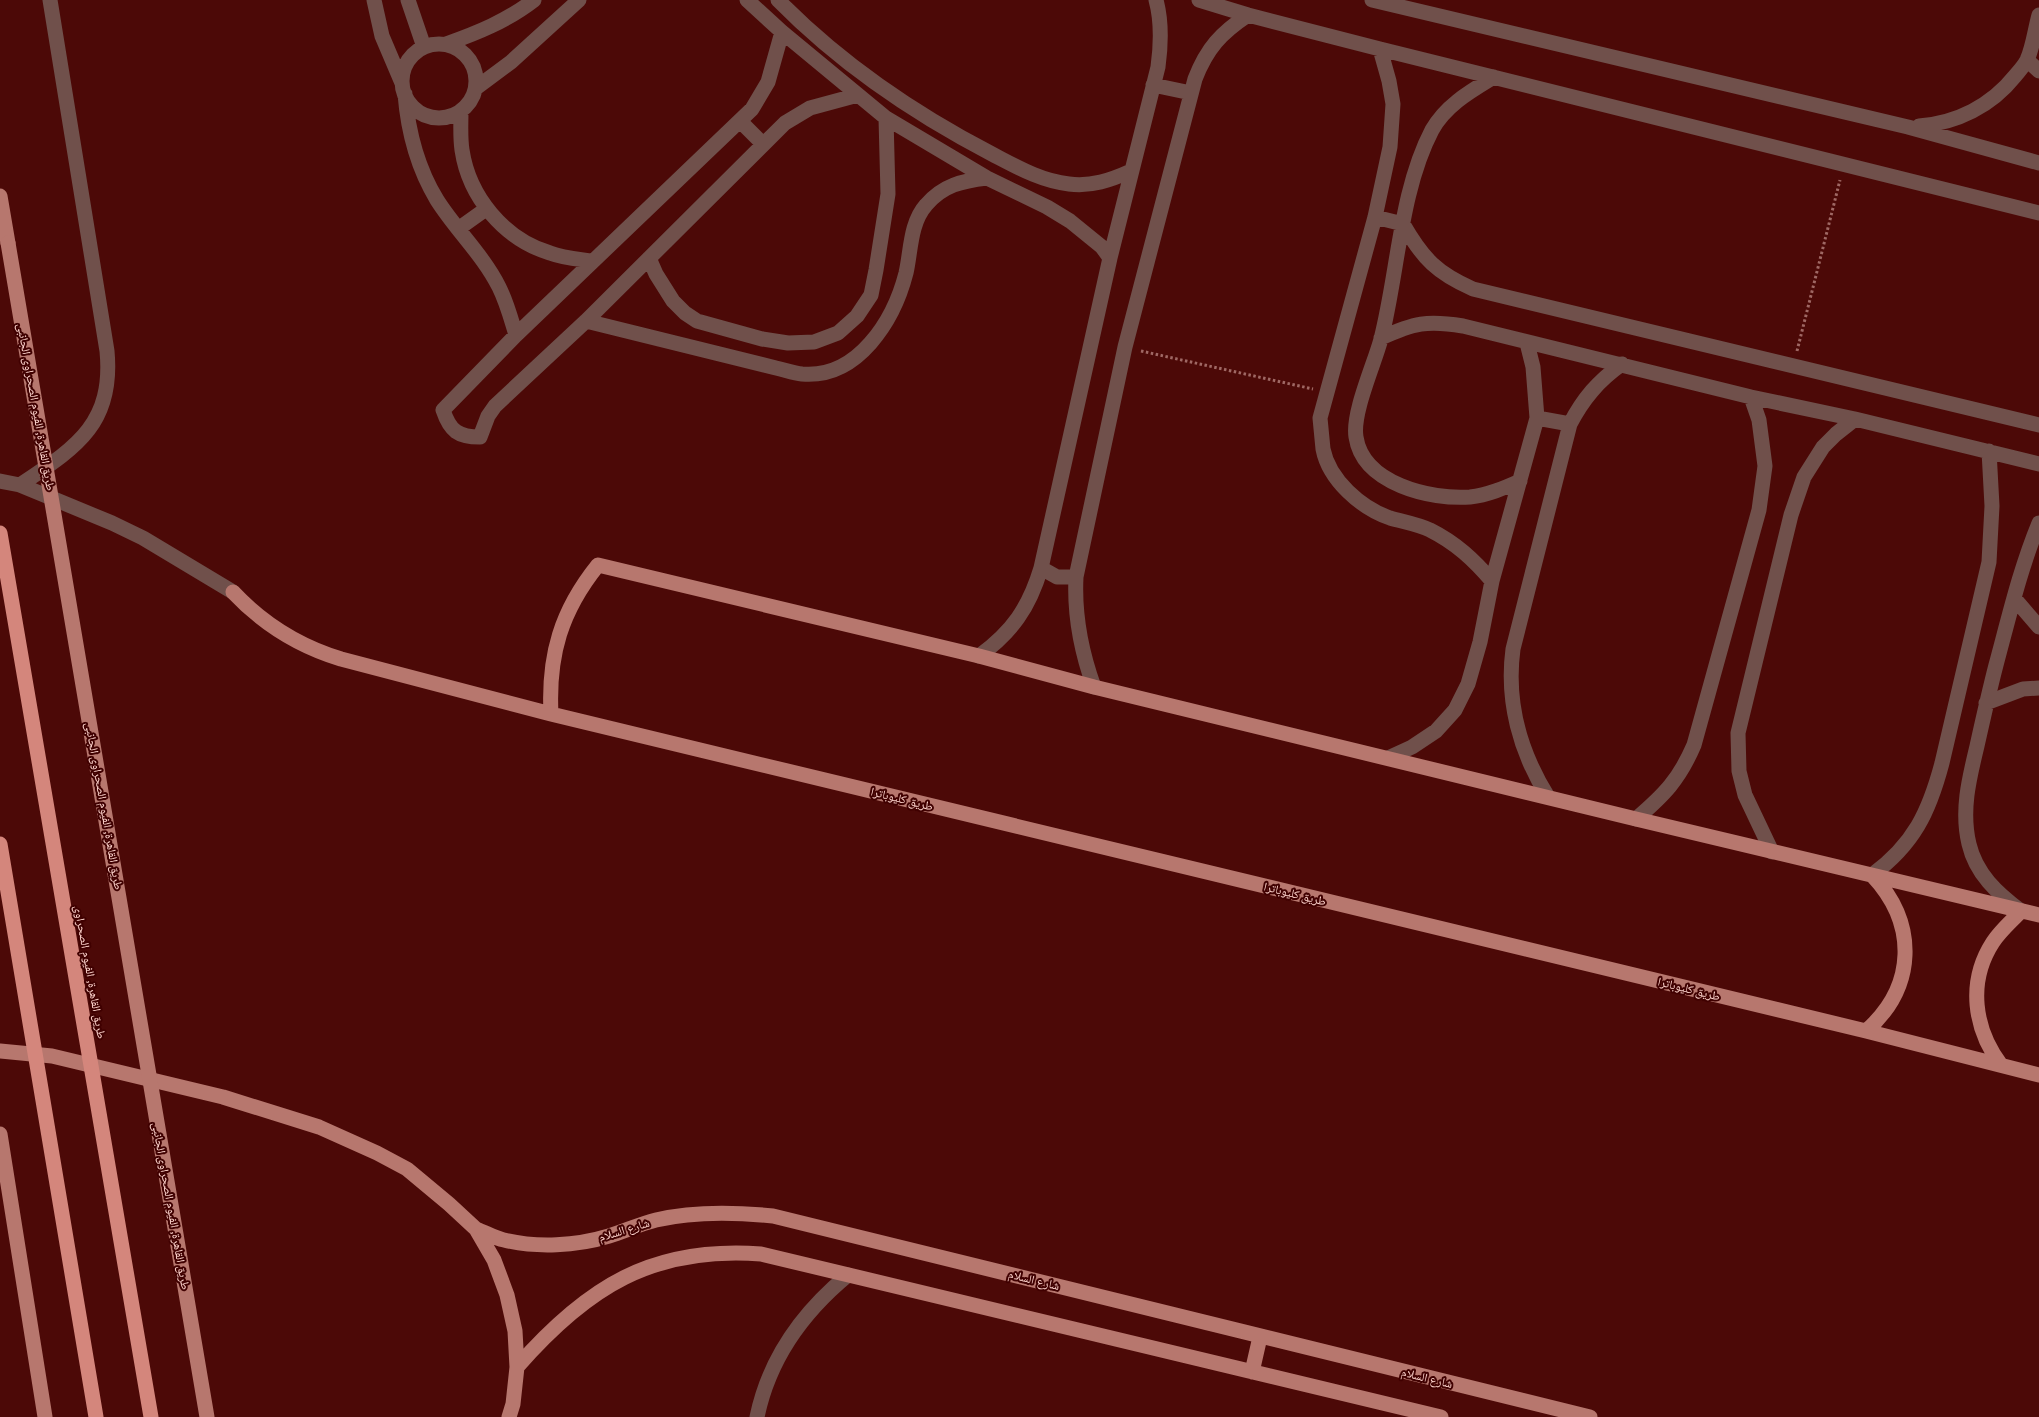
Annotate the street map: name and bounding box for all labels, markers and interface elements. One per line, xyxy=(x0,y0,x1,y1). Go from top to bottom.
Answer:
street label: طريق القاهرة, الفيوم الصحراوى الجانبى xyxy=(13,322,58,492)
street label: طريق القاهرة, الفيوم الصحراوى الجانبى xyxy=(81,721,126,891)
street label: طريق كليوباترا xyxy=(869,784,935,814)
street label: طريق كليوباترا xyxy=(1262,879,1328,909)
street label: طريق القاهرة, الفيوم الصحراوى xyxy=(70,904,109,1040)
street label: طريق كليوباترا xyxy=(1656,974,1722,1004)
street label: طريق القاهرة, الفيوم الصحراوى الجانبى xyxy=(148,1121,193,1291)
street label: شارع السلام xyxy=(597,1216,652,1245)
street label: شارع السلام xyxy=(1007,1267,1061,1294)
street label: شارع السلام xyxy=(1400,1365,1454,1392)

